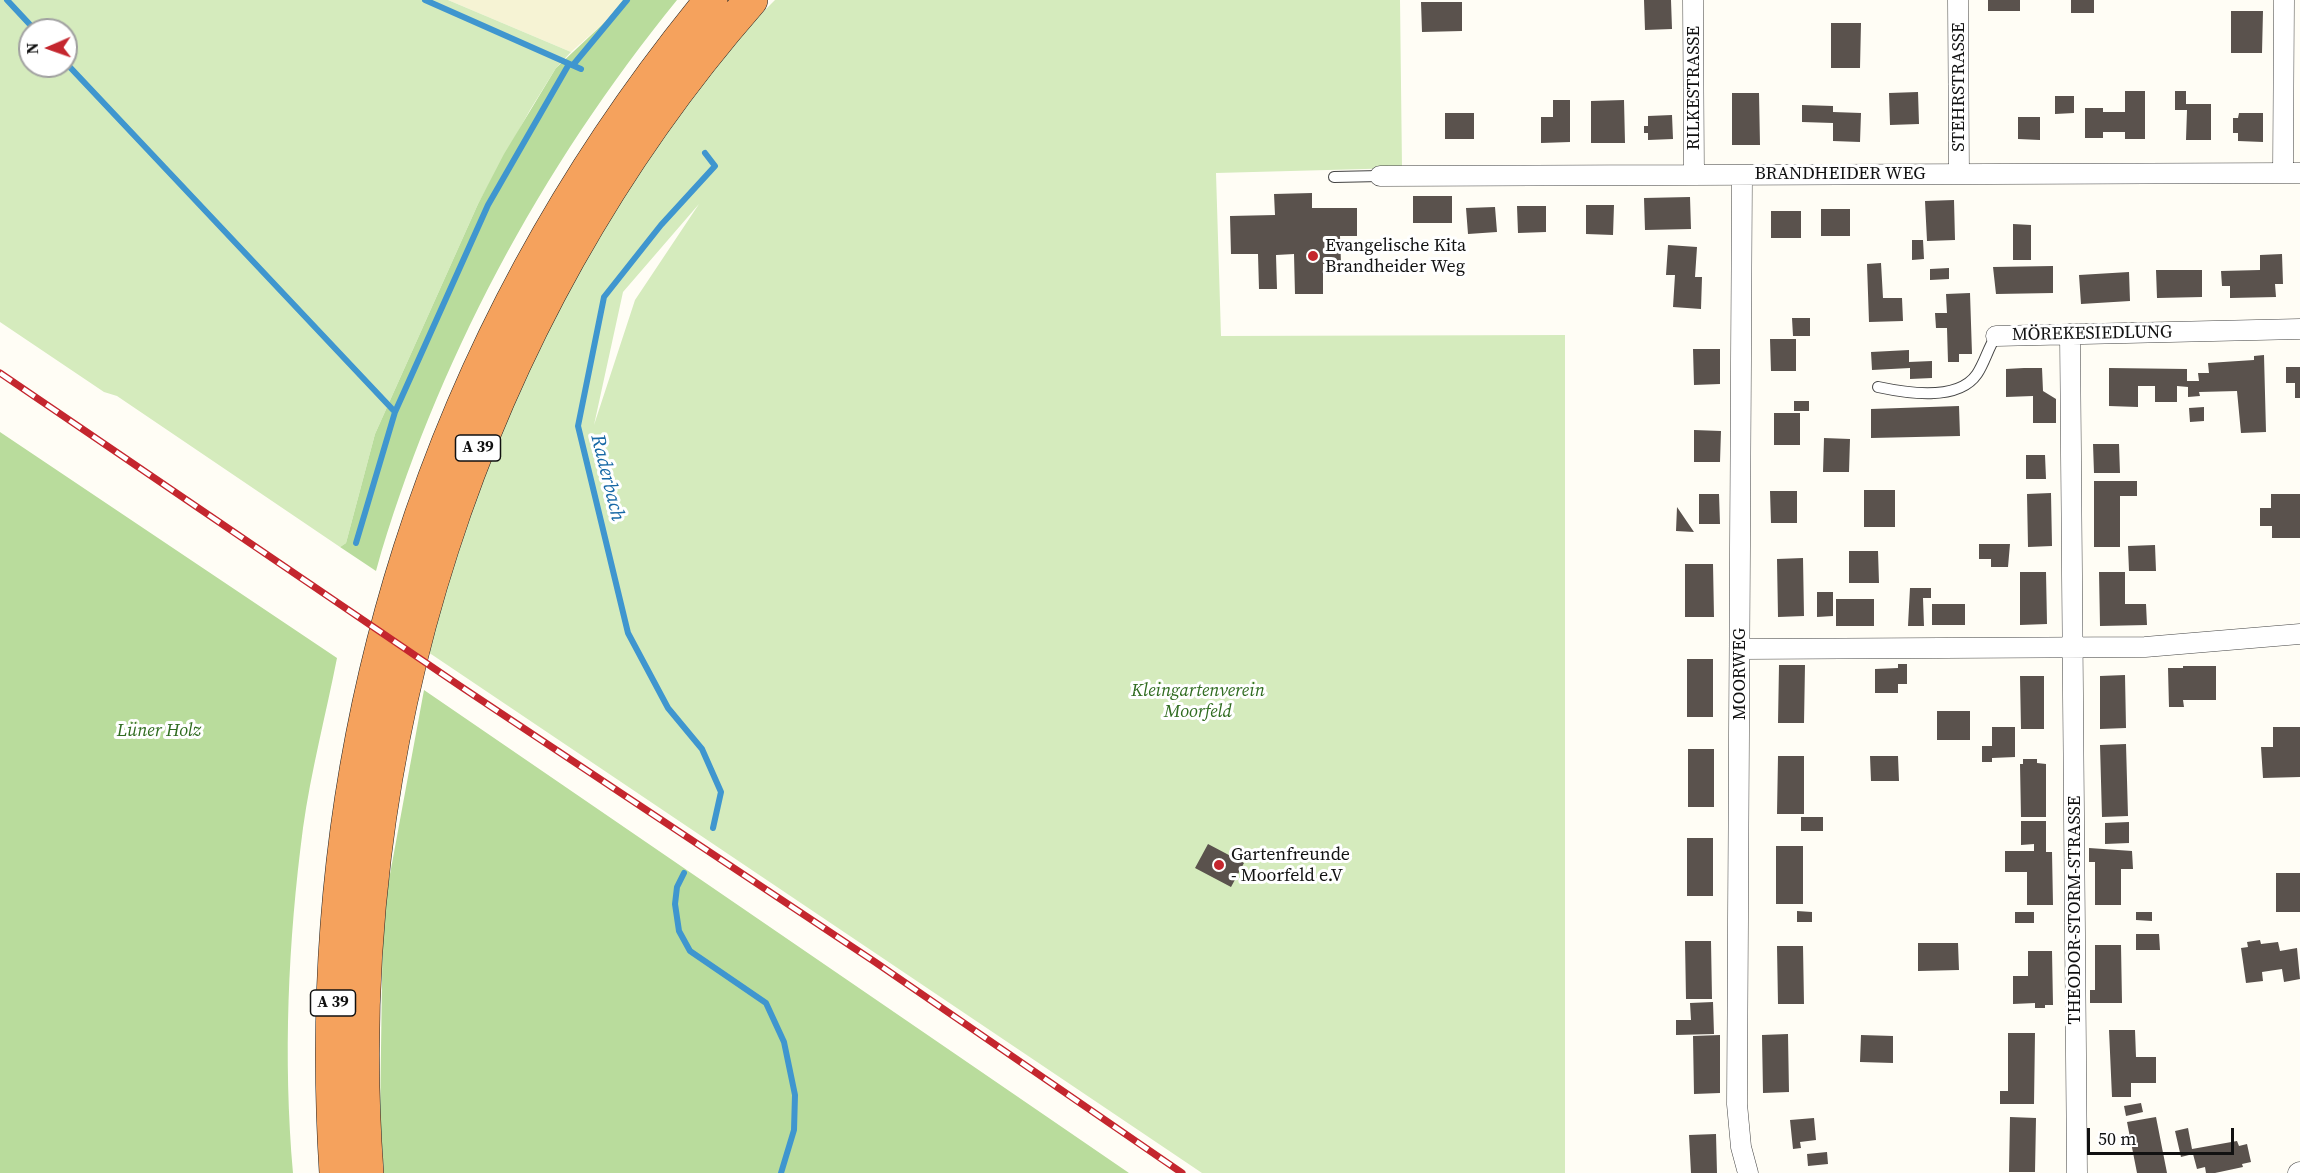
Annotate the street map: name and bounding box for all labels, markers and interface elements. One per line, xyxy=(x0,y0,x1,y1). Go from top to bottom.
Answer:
north arrow xyxy=(18,18,78,78)
street label: STEHRSTRASSE xyxy=(1948,22,1970,152)
street label: RILKESTRASSE xyxy=(1683,26,1705,150)
text: N xyxy=(21,42,43,55)
street label: BRANDHEIDER WEG xyxy=(1754,163,1926,185)
place label: Evangelische Kita Brandheider Weg xyxy=(1325,235,1466,278)
marker: Evangelische Kita Brandheider Weg xyxy=(1306,249,1320,263)
street label: MÖREKESIEDLUNG xyxy=(2012,322,2172,346)
water label: Raderbach xyxy=(585,432,629,524)
road number: A 39 xyxy=(456,435,500,461)
street label: MOORWEG xyxy=(1729,628,1751,720)
park label: Kleingartenverein Moorfeld xyxy=(1131,680,1265,722)
park label: Lüner Holz xyxy=(117,720,201,742)
street label: THEODOR-STORM-STRASSE xyxy=(2064,796,2086,1024)
place label: Gartenfreunde - Moorfeld e.V xyxy=(1231,844,1350,886)
marker: Gartenfreunde - Moorfeld e.V xyxy=(1212,858,1226,872)
road number: A 39 xyxy=(310,990,356,1016)
scale bar xyxy=(2090,1116,2237,1154)
text: 50 m xyxy=(2098,1126,2136,1151)

